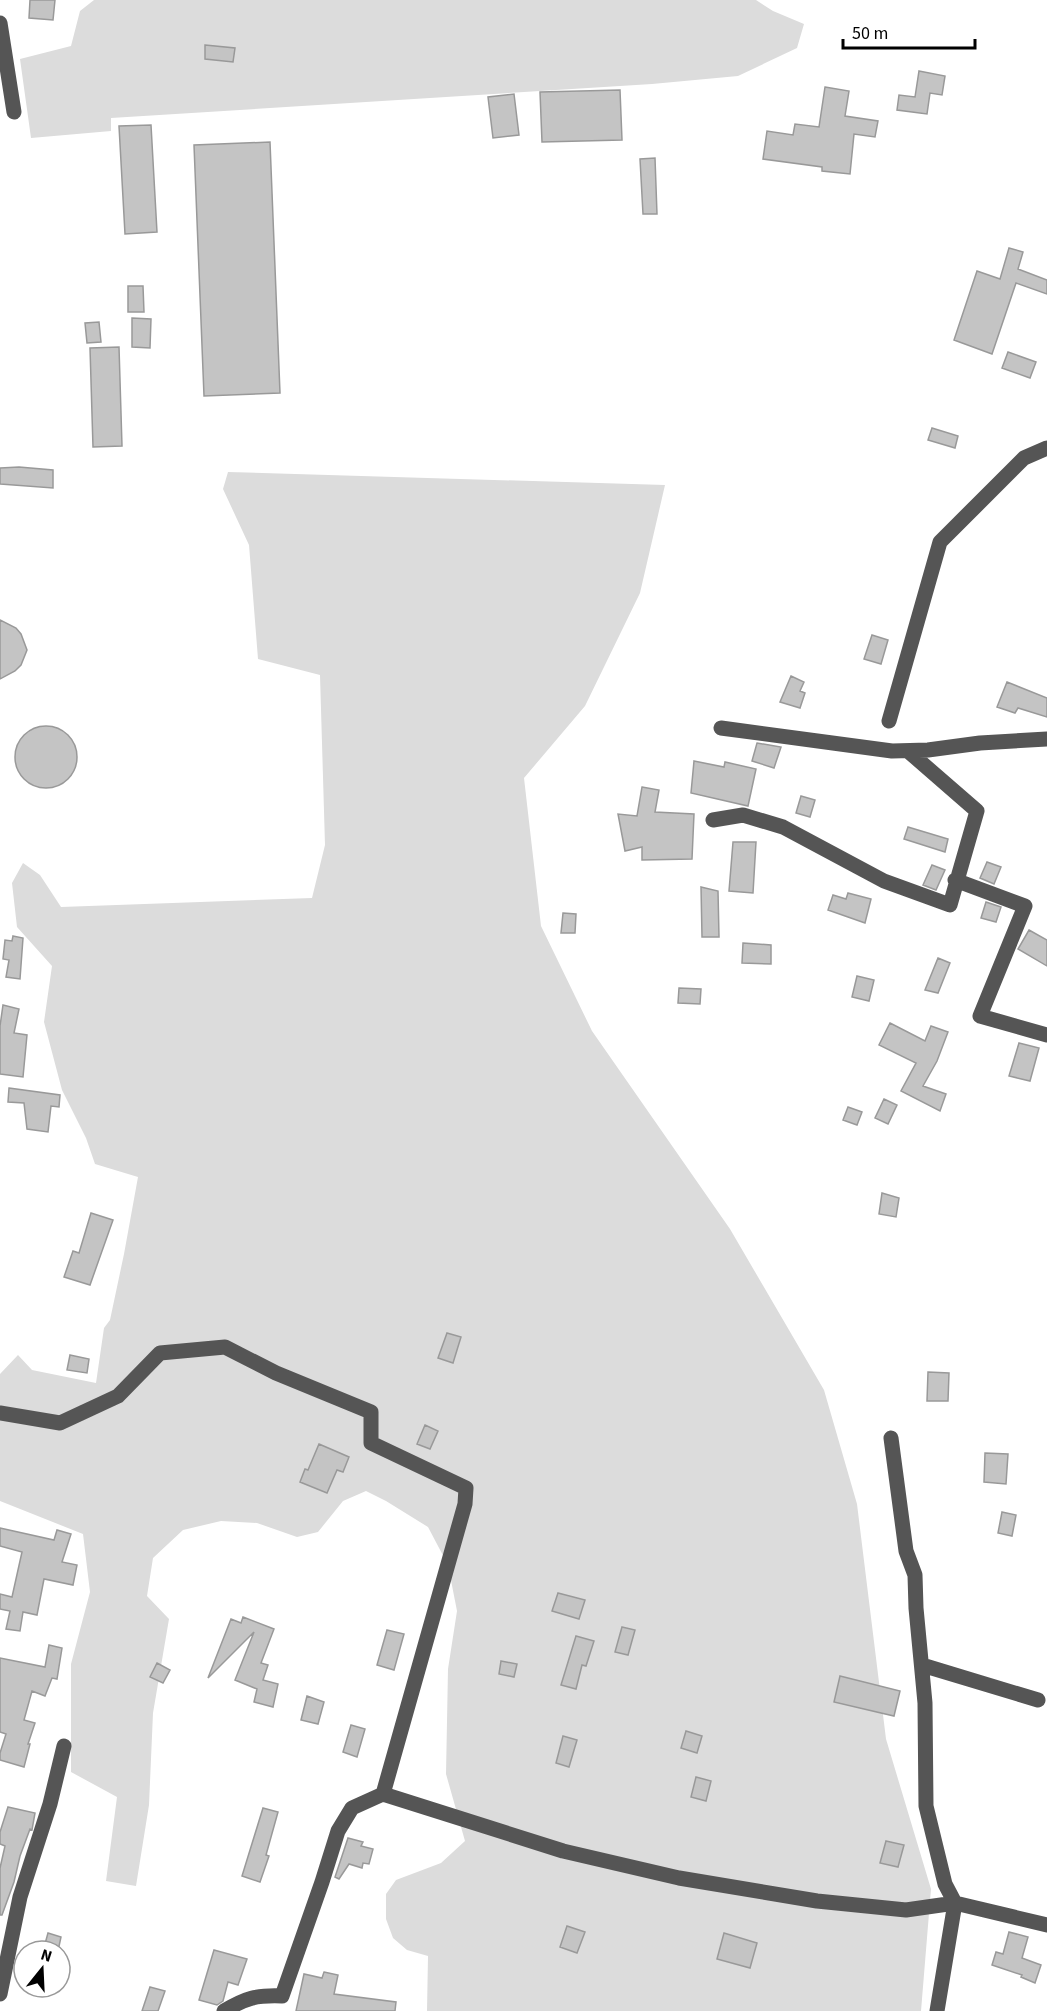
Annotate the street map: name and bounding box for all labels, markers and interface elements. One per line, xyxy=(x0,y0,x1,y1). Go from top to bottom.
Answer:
scale bar xyxy=(843,12,975,50)
text: 50 m xyxy=(852,21,888,46)
north arrow xyxy=(12,1939,72,1999)
text: N xyxy=(38,1944,55,1968)

